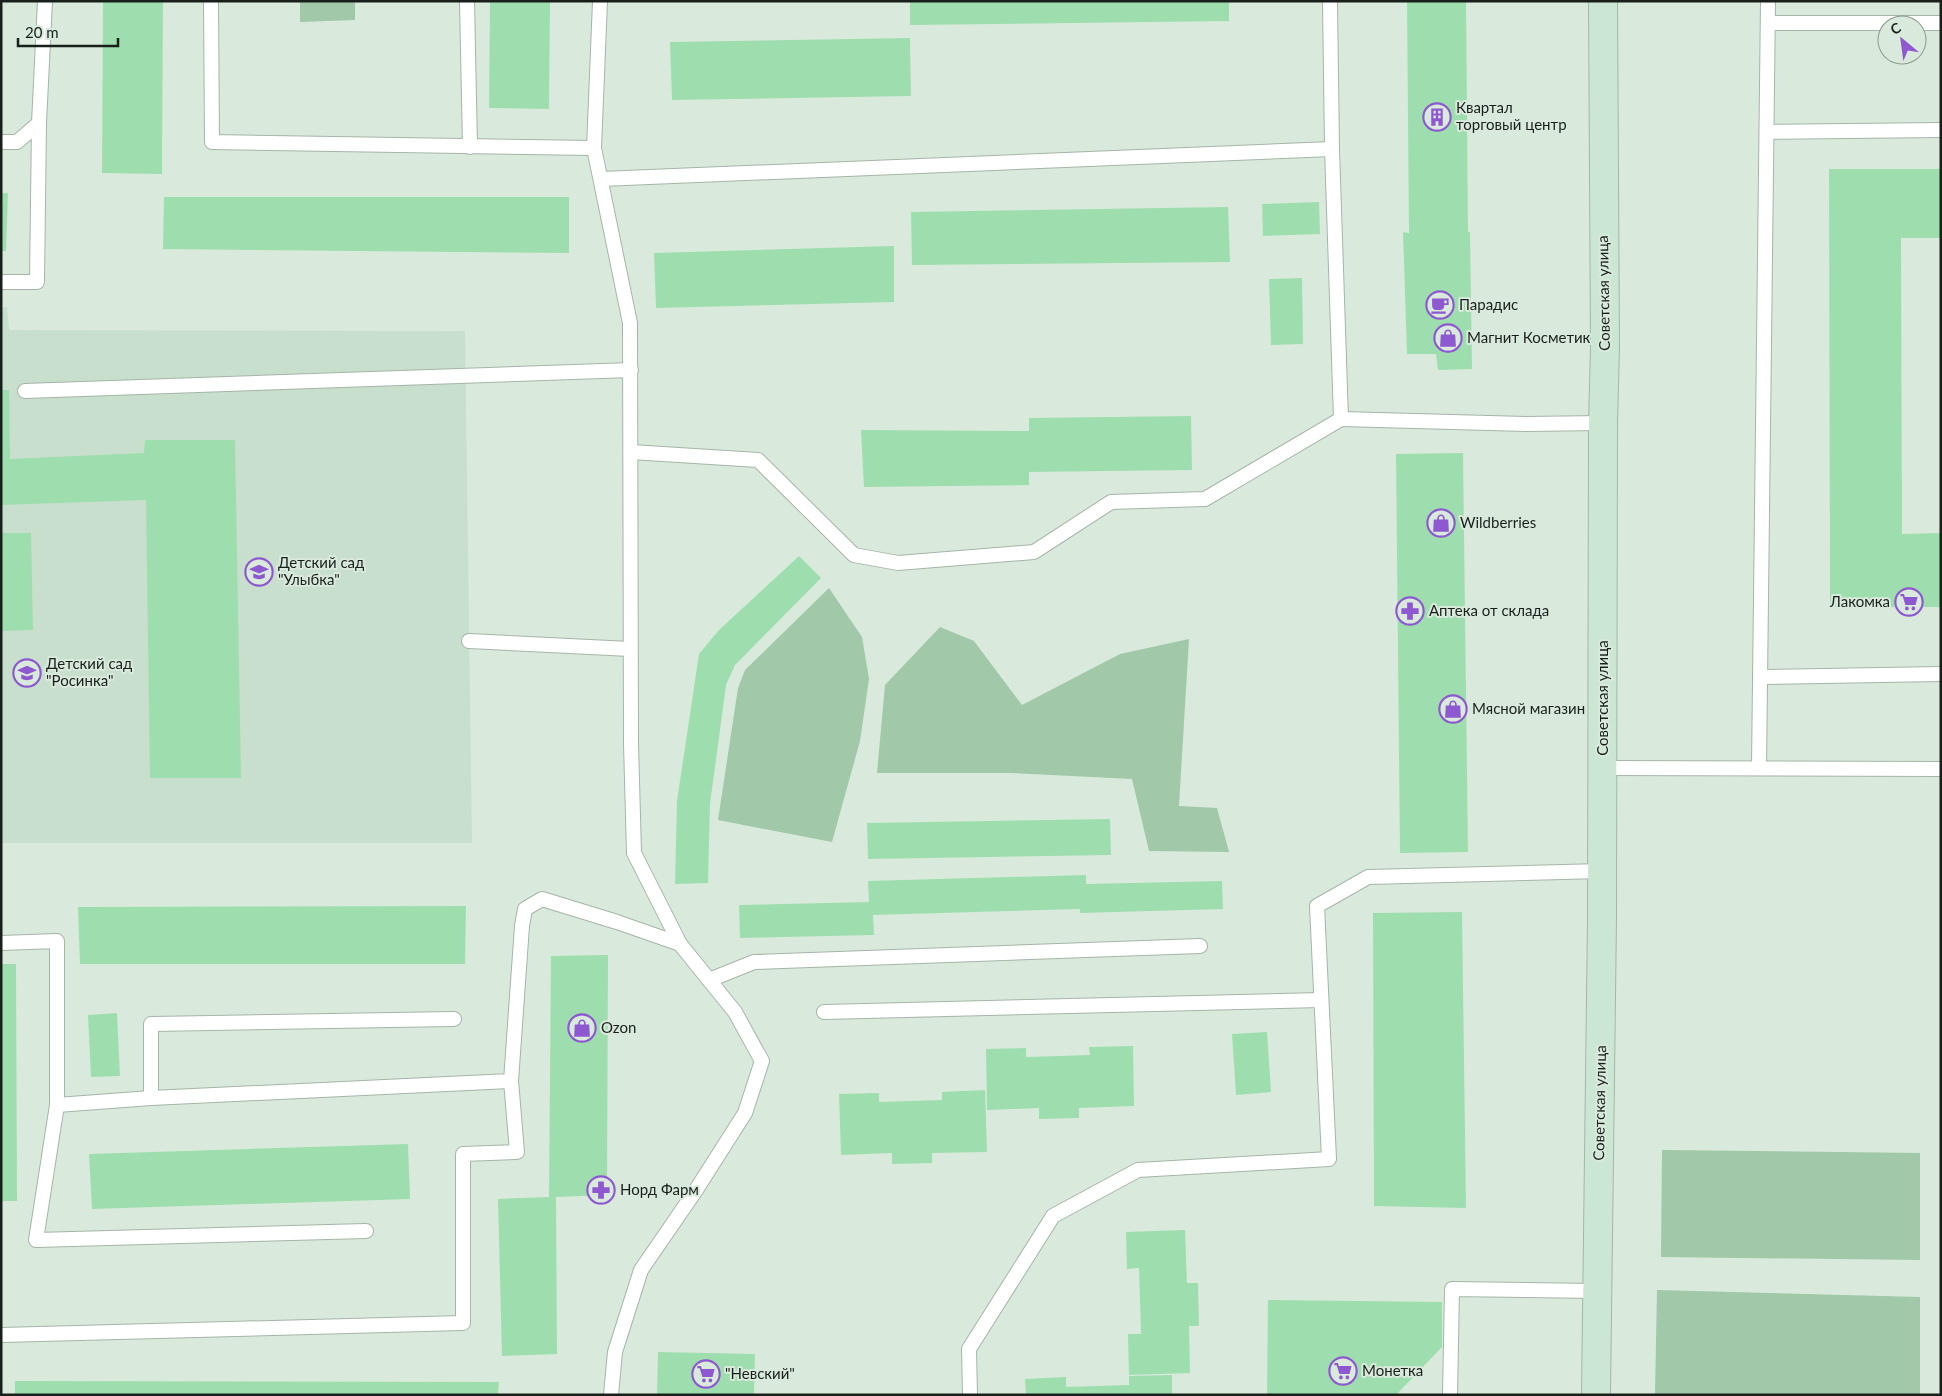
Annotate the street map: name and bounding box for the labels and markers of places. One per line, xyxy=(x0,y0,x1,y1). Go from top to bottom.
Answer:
place label: Квартал торговый центр xyxy=(1456,98,1567,133)
building icon: Квартал торговый центр xyxy=(1422,102,1452,132)
cafe icon: Парадис xyxy=(1425,290,1455,320)
place label: Парадис xyxy=(1459,295,1518,313)
shop icon: Магнит Косметик xyxy=(1433,323,1463,353)
place label: Магнит Косметик xyxy=(1467,328,1591,346)
shop icon: Wildberries xyxy=(1426,508,1456,538)
place label: Wildberries xyxy=(1460,513,1536,531)
place label: Детский сад "Улыбка" xyxy=(278,553,364,588)
school or university icon: Детский сад "Улыбка" xyxy=(244,557,274,587)
supermarket icon: Лакомка xyxy=(1894,587,1924,617)
place label: Лакомка xyxy=(1829,592,1890,610)
pharmacy icon: Аптека от склада xyxy=(1395,596,1425,626)
place label: Аптека от склада xyxy=(1429,601,1549,619)
place label: Детский сад "Росинка" xyxy=(46,654,132,689)
school or university icon: Детский сад "Росинка" xyxy=(12,658,42,688)
shop icon: Мясной магазин xyxy=(1438,694,1468,724)
place label: Мясной магазин xyxy=(1472,699,1585,717)
shop icon: Ozon xyxy=(567,1013,597,1043)
place label: Ozon xyxy=(601,1018,636,1036)
pharmacy icon: Норд Фарм xyxy=(586,1175,616,1205)
place label: Норд Фарм xyxy=(620,1180,699,1198)
supermarket icon: Монетка xyxy=(1328,1356,1358,1386)
supermarket icon: "Невский" xyxy=(691,1359,721,1389)
place label: Монетка xyxy=(1362,1361,1423,1379)
place label: "Невский" xyxy=(725,1364,795,1382)

